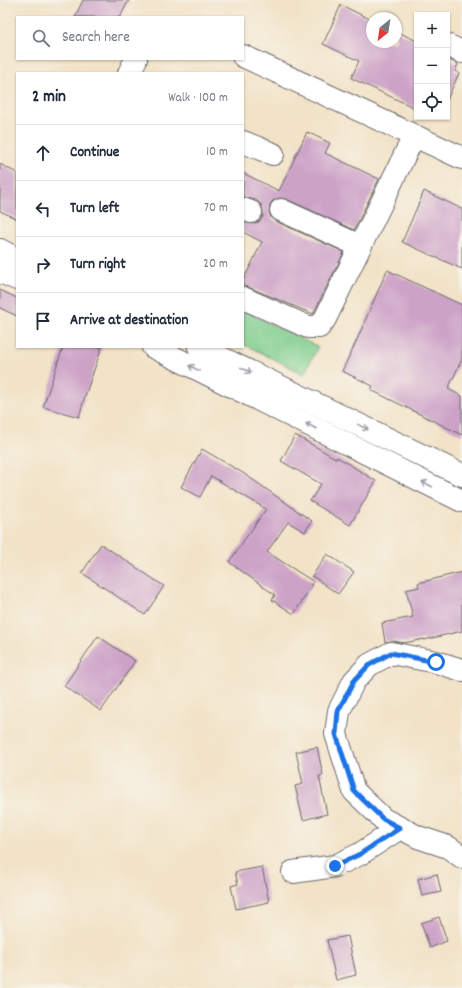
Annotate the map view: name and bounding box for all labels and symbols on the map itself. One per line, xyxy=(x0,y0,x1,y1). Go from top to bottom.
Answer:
north arrow xyxy=(366,12,402,48)
one-way arrow xyxy=(189,364,201,371)
one-way arrow xyxy=(240,367,252,374)
one-way arrow xyxy=(305,422,317,429)
one-way arrow xyxy=(357,424,369,431)
one-way arrow xyxy=(421,480,433,487)
route start xyxy=(427,653,445,671)
route end xyxy=(326,857,344,875)

